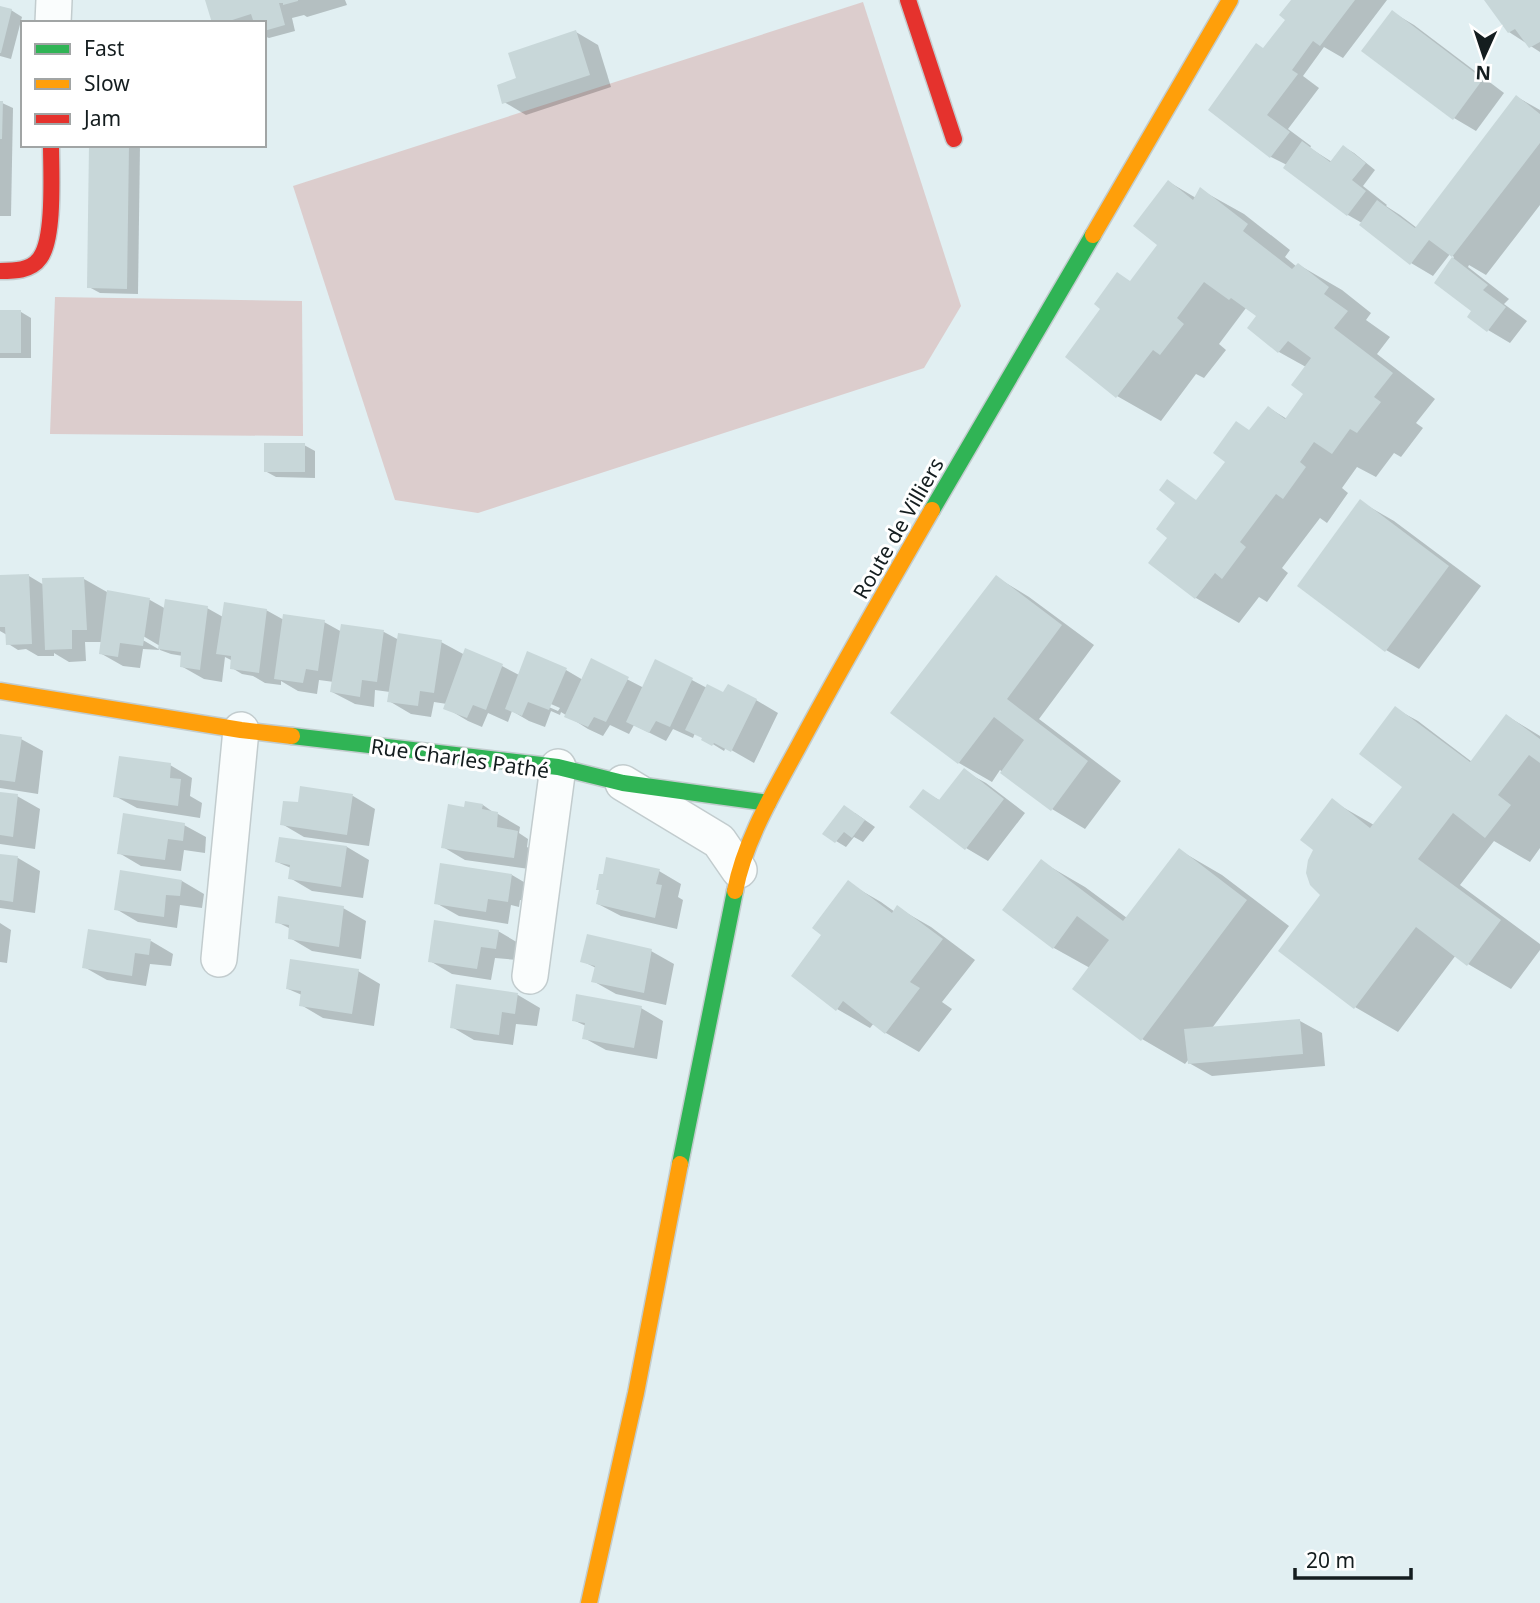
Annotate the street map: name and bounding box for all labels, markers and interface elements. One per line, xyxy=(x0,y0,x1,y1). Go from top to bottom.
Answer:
legend xyxy=(21,21,266,147)
north arrow xyxy=(1449,21,1519,91)
text: Fast xyxy=(84,34,125,62)
text: N xyxy=(1475,60,1492,86)
text: Slow xyxy=(84,69,130,97)
text: Jam xyxy=(82,104,121,132)
street label: Route de Villiers xyxy=(846,452,950,604)
street label: Rue Charles Pathé xyxy=(369,732,551,784)
scale bar xyxy=(1295,1536,1410,1580)
text: 20 m xyxy=(1306,1546,1355,1574)

